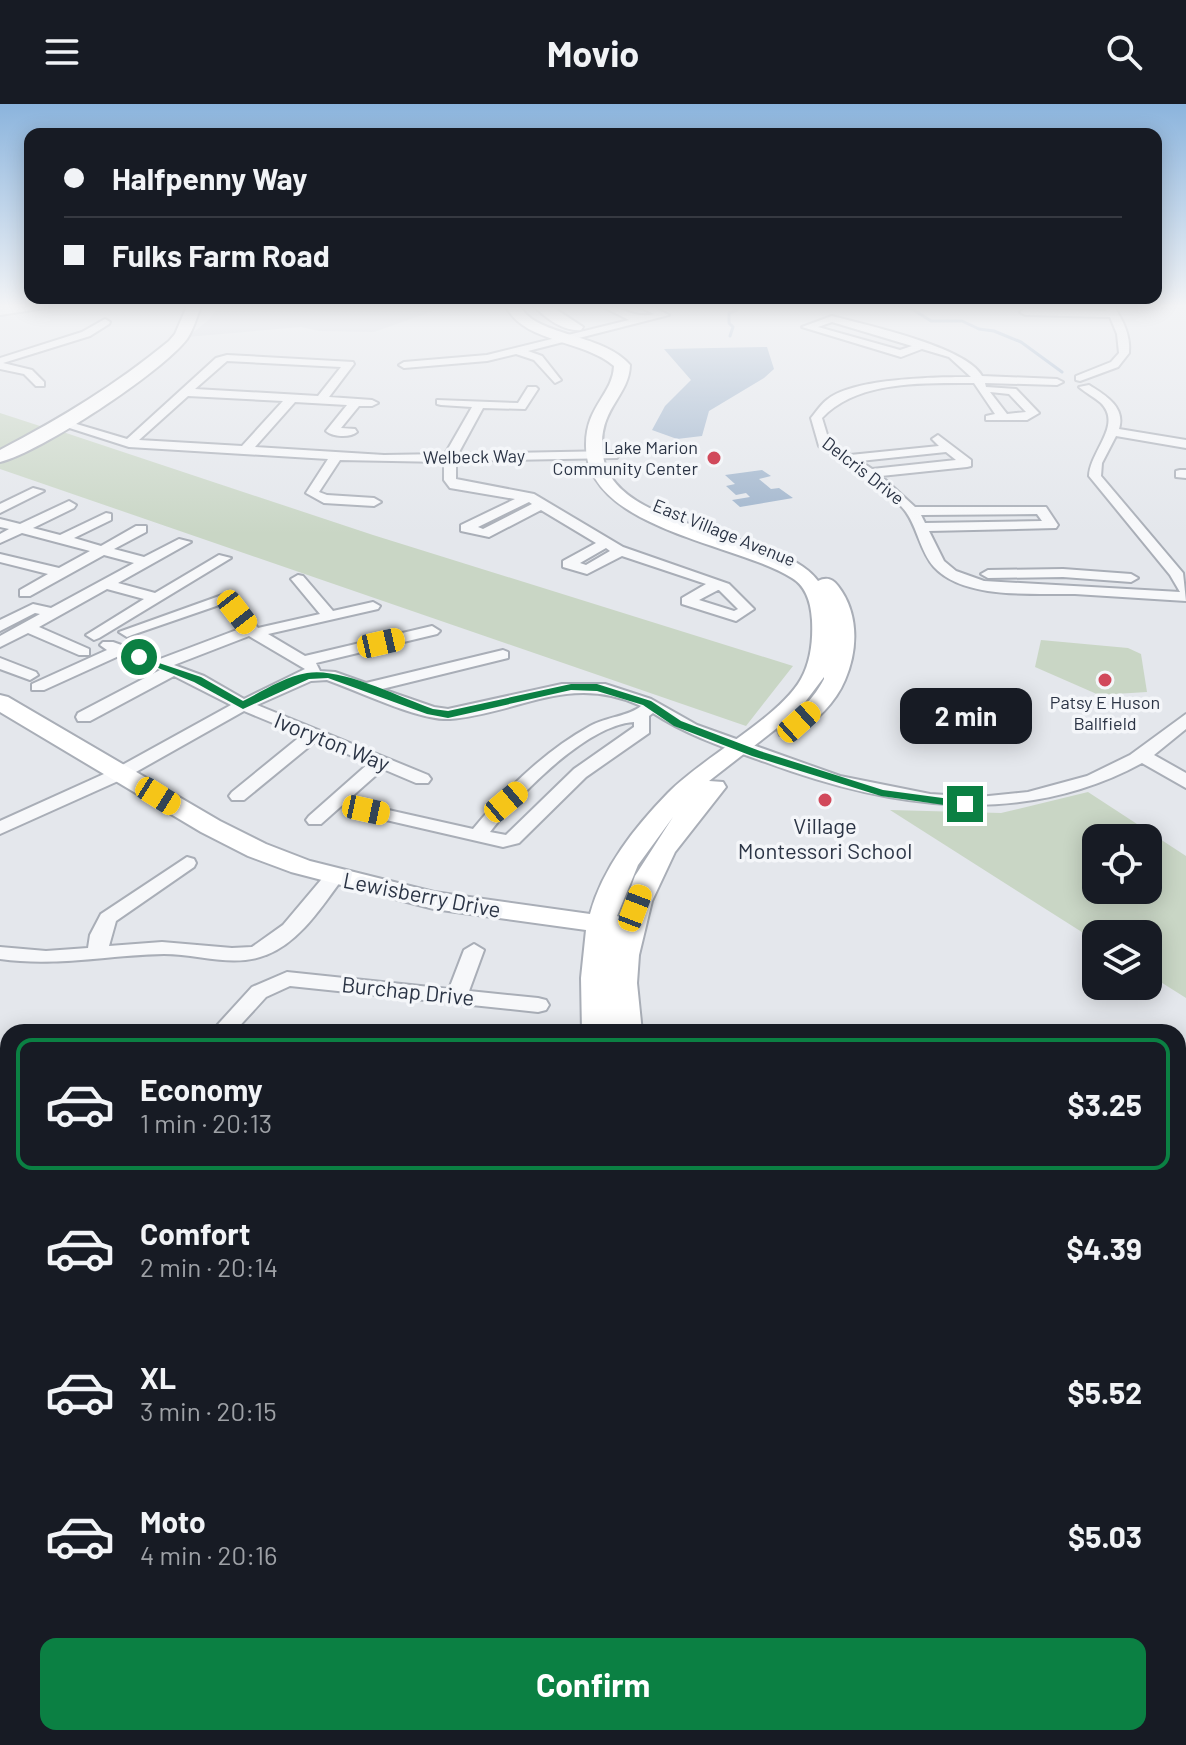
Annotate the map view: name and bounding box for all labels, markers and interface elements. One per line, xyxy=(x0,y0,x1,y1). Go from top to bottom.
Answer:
icon: menu xyxy=(40,30,84,74)
icon: search xyxy=(1102,30,1146,74)
text: Movio xyxy=(547,31,639,74)
text: Halfpenny Way xyxy=(112,160,307,196)
text: Fulks Farm Road xyxy=(112,237,330,273)
street label: Delcris Drive xyxy=(818,431,909,509)
place label: Lake Marion Community Center xyxy=(552,436,698,479)
street label: Welbeck Way xyxy=(423,444,525,468)
marker: Lake Marion Community Center xyxy=(705,449,723,467)
street label: East Village Avenue xyxy=(650,493,799,571)
car xyxy=(213,586,261,638)
car xyxy=(355,626,407,660)
route start xyxy=(121,639,157,675)
marker: Patsy E Huson Ballfield xyxy=(1096,671,1114,689)
callout: 2 min xyxy=(899,688,1031,744)
place label: Patsy E Huson Ballfield xyxy=(1050,691,1160,734)
car xyxy=(773,697,825,747)
text: 2 min xyxy=(935,700,997,731)
street label: Ivoryton Way xyxy=(271,706,394,776)
car xyxy=(131,773,185,819)
car xyxy=(480,777,532,827)
route end xyxy=(947,786,983,822)
marker: Village Montessori School xyxy=(816,791,834,809)
car xyxy=(340,793,392,827)
place label: Village Montessori School xyxy=(738,812,912,863)
map controls xyxy=(1082,824,1162,1000)
button: locate xyxy=(1082,824,1162,904)
street label: Lewisberry Drive xyxy=(341,866,503,922)
car xyxy=(615,881,655,935)
button: layers xyxy=(1082,920,1162,1000)
street label: Burchap Drive xyxy=(340,970,476,1010)
icon: car xyxy=(44,1068,116,1140)
text: Economy xyxy=(140,1071,263,1107)
text: $3.25 xyxy=(1068,1086,1142,1122)
text: 1 min · 20:13 xyxy=(140,1107,272,1138)
icon: car xyxy=(44,1212,116,1284)
text: Comfort xyxy=(140,1215,250,1251)
text: $4.39 xyxy=(1066,1230,1142,1266)
text: 2 min · 20:14 xyxy=(140,1251,278,1282)
icon: car xyxy=(44,1356,116,1428)
text: XL xyxy=(140,1359,176,1395)
text: $5.52 xyxy=(1068,1374,1142,1410)
text: 3 min · 20:15 xyxy=(140,1395,277,1426)
icon: car xyxy=(44,1500,116,1572)
text: Moto xyxy=(140,1503,206,1539)
text: $5.03 xyxy=(1068,1518,1142,1554)
text: 4 min · 20:16 xyxy=(140,1539,277,1570)
button: Confirm xyxy=(40,1638,1146,1730)

